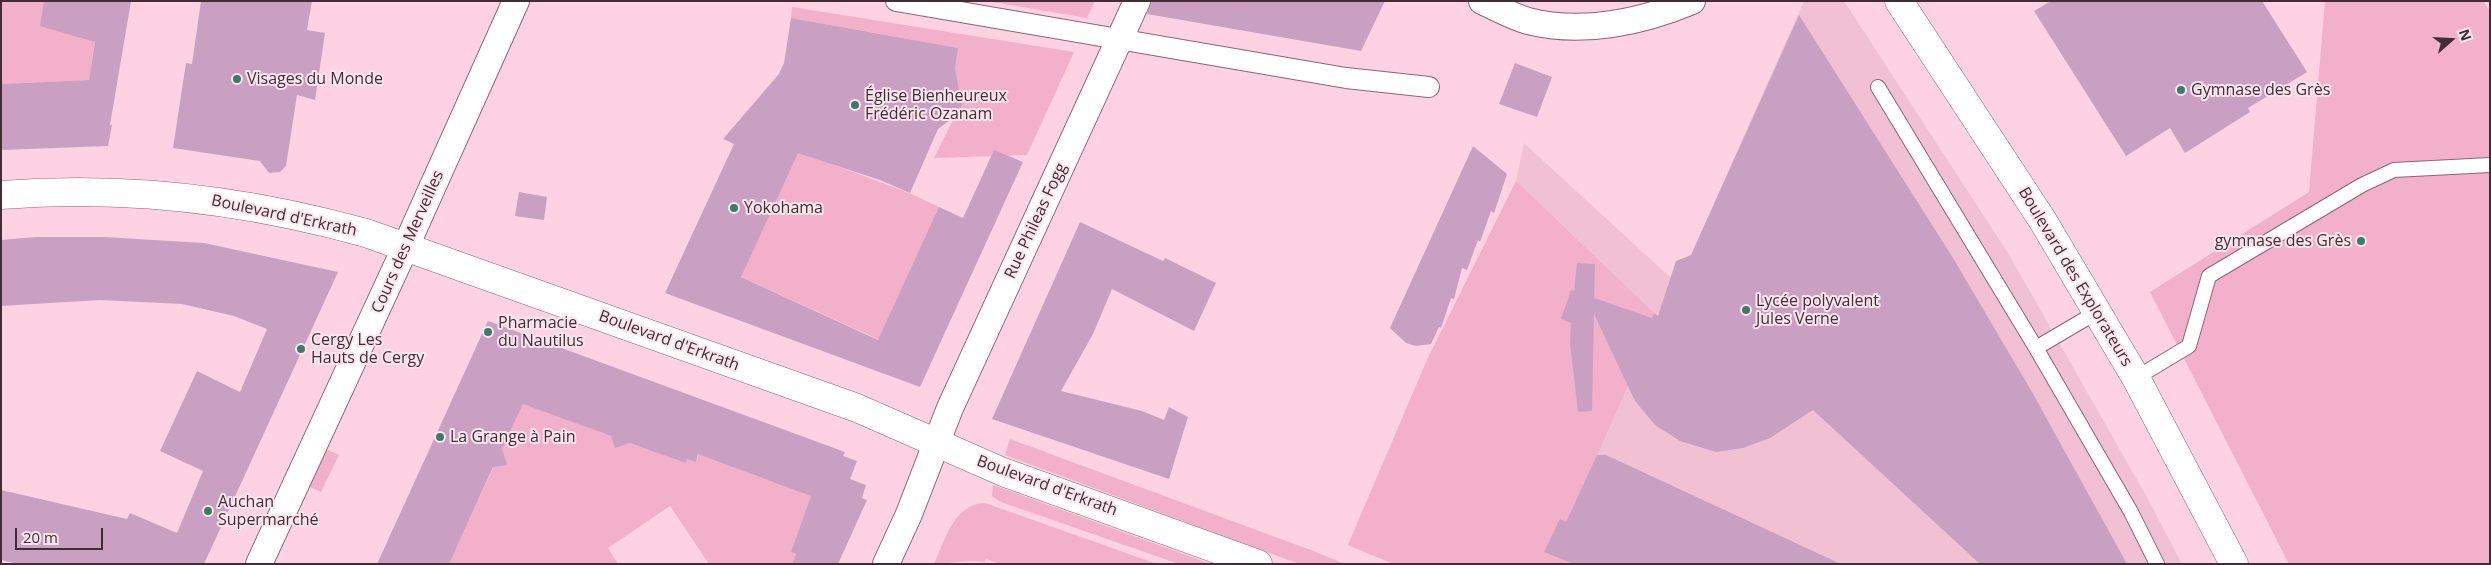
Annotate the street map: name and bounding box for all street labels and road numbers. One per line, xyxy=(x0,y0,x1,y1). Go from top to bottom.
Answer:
street label: Rue Phileas Fogg xyxy=(1001,160,1071,282)
street label: Cours des Merveilles xyxy=(368,168,448,316)
street label: Boulevard des Explorateurs xyxy=(2014,184,2136,370)
street label: Boulevard d'Erkrath xyxy=(210,191,358,241)
street label: Boulevard d'Erkrath xyxy=(596,307,742,375)
street label: Boulevard d'Erkrath xyxy=(974,452,1120,520)

